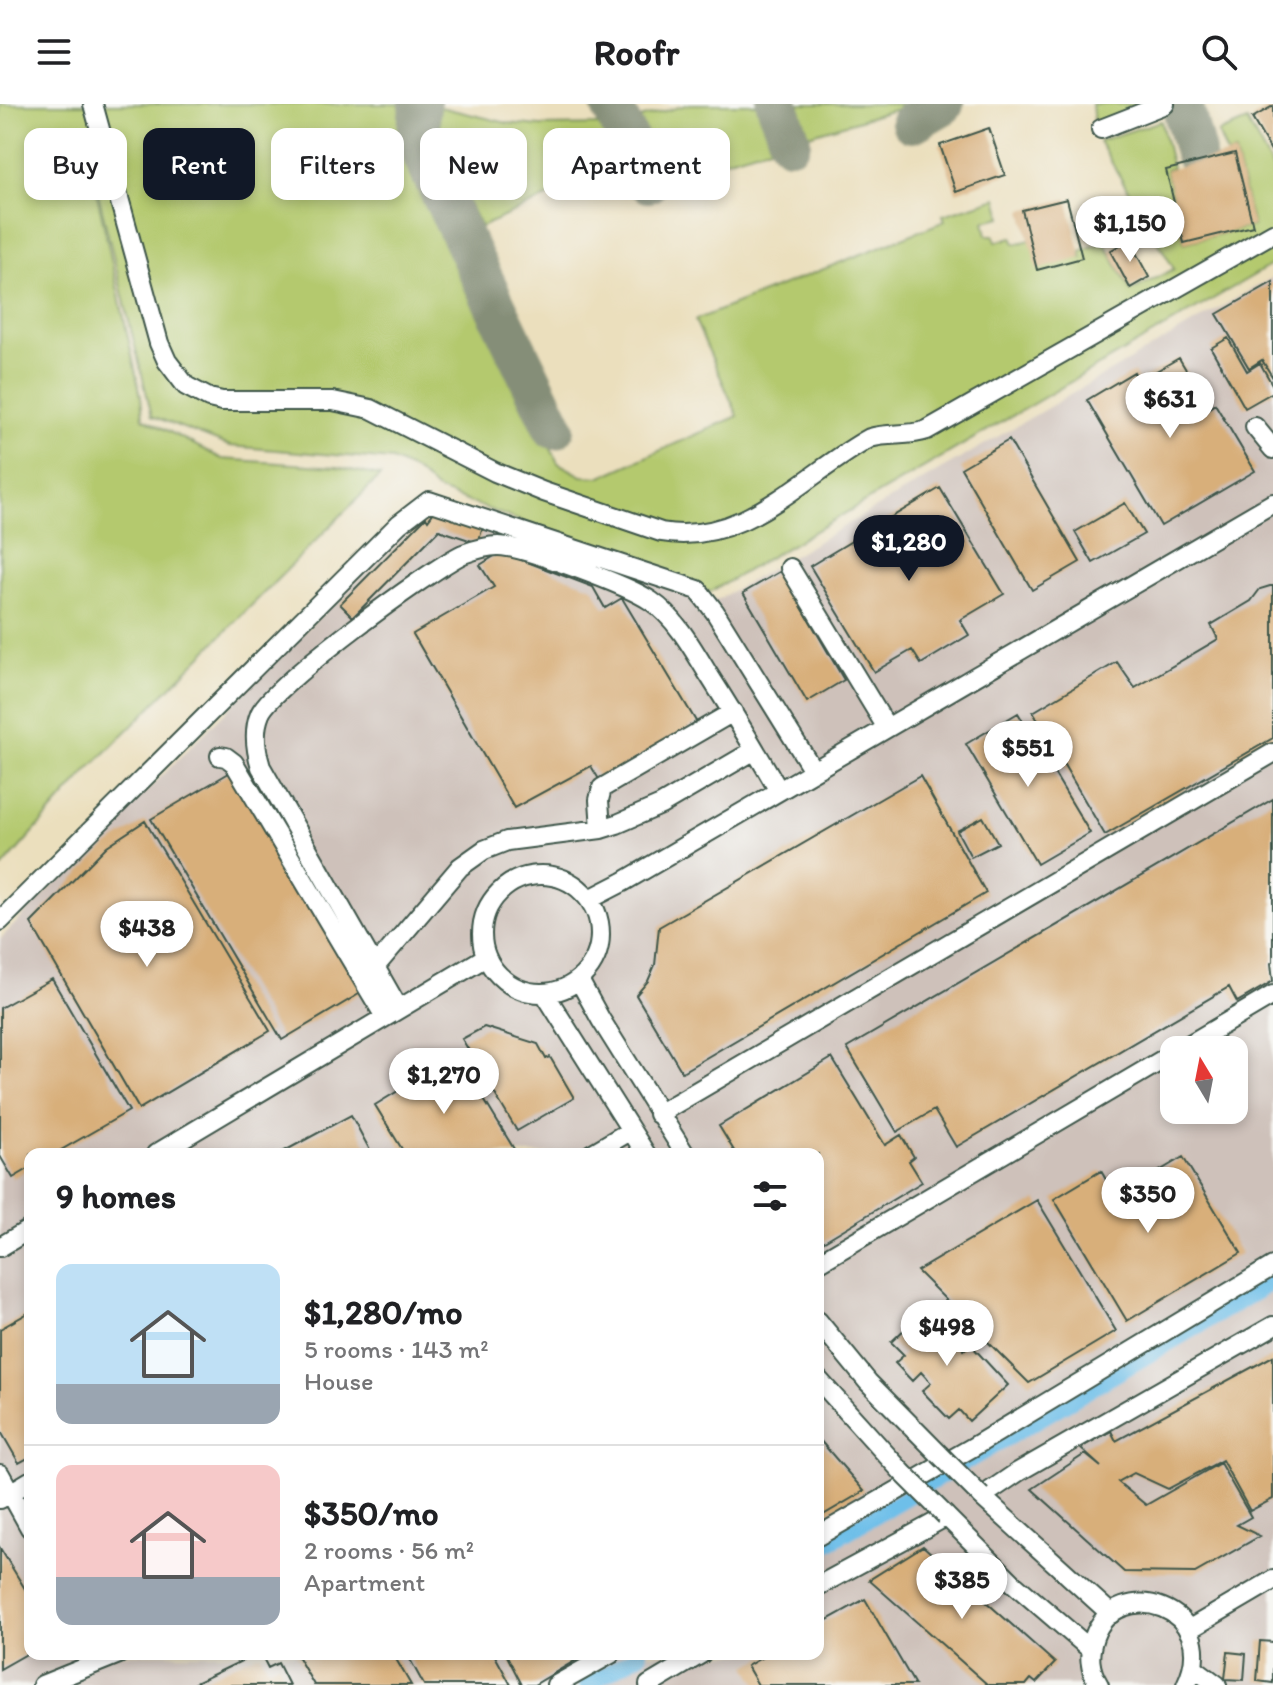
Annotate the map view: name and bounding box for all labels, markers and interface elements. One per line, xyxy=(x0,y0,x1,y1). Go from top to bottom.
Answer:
icon: menu xyxy=(32,30,76,74)
icon: search xyxy=(1197,30,1241,74)
text: Roofr xyxy=(594,31,679,74)
chip: Buy xyxy=(24,128,127,200)
chip: Rent xyxy=(143,128,255,200)
chip: Filters xyxy=(271,128,404,200)
chip: New xyxy=(420,128,527,200)
chip: Apartment xyxy=(543,128,730,200)
pin: $1,150 xyxy=(1065,196,1195,264)
text: $1,150 xyxy=(1093,206,1167,238)
pin: $631 xyxy=(1123,372,1217,440)
text: $631 xyxy=(1143,382,1197,414)
pin: $1,280 xyxy=(844,515,974,583)
text: $1,280 xyxy=(871,525,947,557)
pin: $551 xyxy=(981,721,1075,789)
text: $551 xyxy=(1002,731,1054,763)
pin: $438 xyxy=(100,901,194,969)
text: $438 xyxy=(118,911,176,943)
north arrow xyxy=(1160,1036,1248,1124)
map controls xyxy=(1160,1036,1248,1124)
pin: $1,270 xyxy=(379,1048,509,1116)
text: $1,270 xyxy=(407,1058,481,1090)
pin: $350 xyxy=(1101,1167,1195,1235)
icon: filters xyxy=(748,1174,792,1218)
text: 9 homes xyxy=(56,1176,176,1217)
text: $350 xyxy=(1119,1177,1177,1209)
text: $1,280/mo xyxy=(304,1292,463,1333)
icon: home xyxy=(120,1296,216,1392)
pin: $498 xyxy=(900,1300,994,1368)
text: $498 xyxy=(919,1310,975,1342)
text: 5 rooms · 143 m² xyxy=(304,1333,489,1365)
text: House xyxy=(304,1365,374,1397)
text: $350/mo xyxy=(304,1493,439,1534)
icon: home xyxy=(120,1497,216,1593)
text: 2 rooms · 56 m² xyxy=(304,1534,474,1566)
pin: $385 xyxy=(915,1553,1009,1621)
text: $385 xyxy=(934,1563,990,1595)
text: Apartment xyxy=(304,1566,425,1598)

